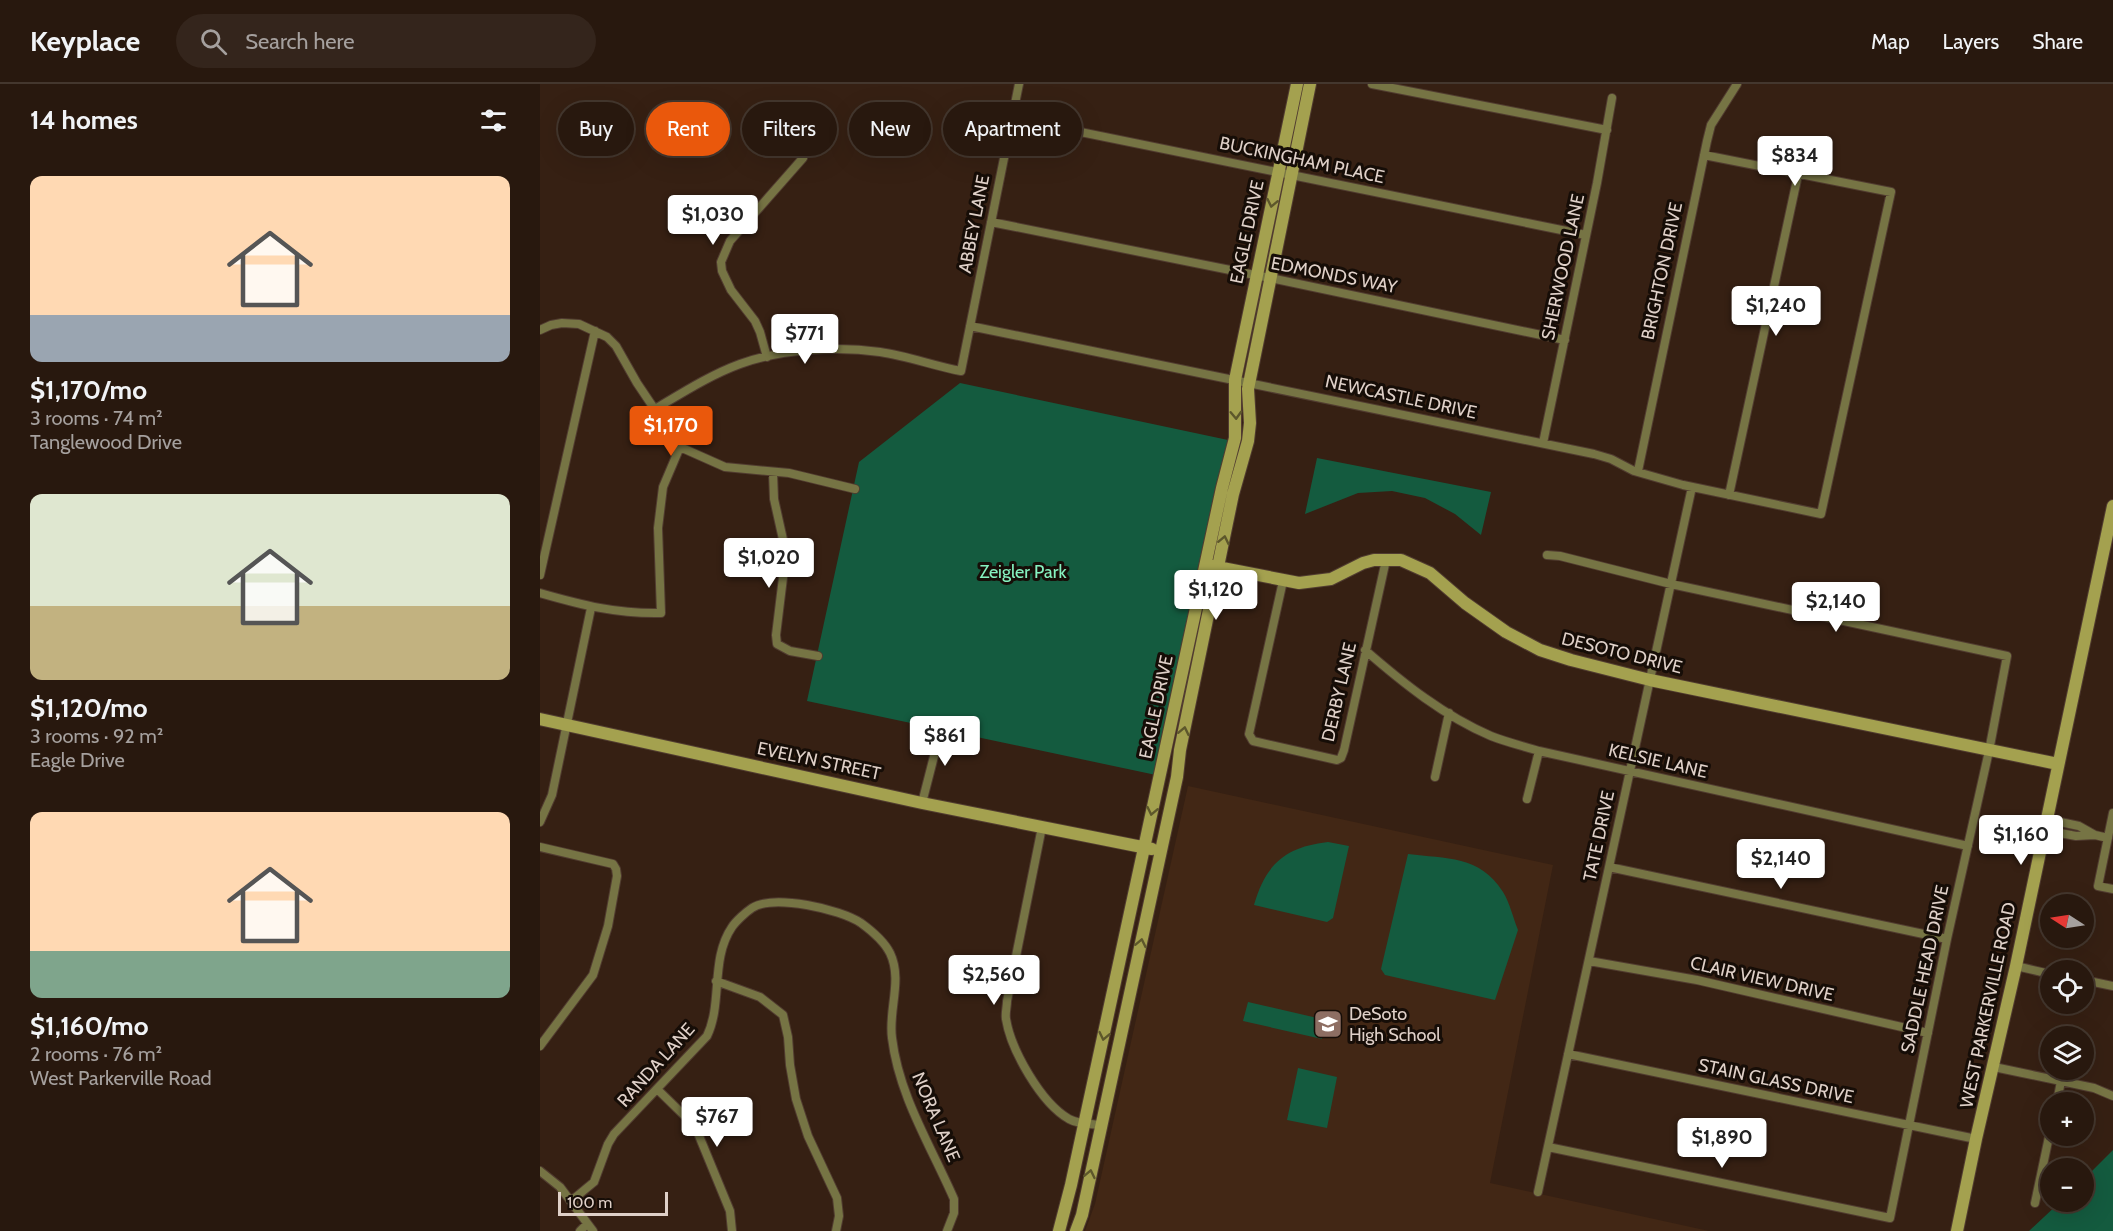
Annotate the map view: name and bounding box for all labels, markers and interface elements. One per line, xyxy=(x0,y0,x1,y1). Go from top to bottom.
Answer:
search box xyxy=(176,14,596,68)
text: Keyplace xyxy=(30,24,140,58)
icon: search xyxy=(197,25,230,58)
text: Search here xyxy=(245,28,355,55)
text: Map xyxy=(1871,29,1910,54)
text: Layers xyxy=(1943,29,1999,54)
text: Share xyxy=(2032,29,2083,54)
chip: Buy xyxy=(558,102,634,156)
chip: Rent xyxy=(646,102,730,156)
chip: Filters xyxy=(742,102,837,156)
chip: New xyxy=(849,102,931,156)
chip: Apartment xyxy=(943,102,1082,156)
text: 14 homes xyxy=(30,104,138,136)
icon: filters xyxy=(477,104,510,137)
street label: BUCKINGHAM PLACE xyxy=(1217,132,1387,188)
pin: $834 xyxy=(1759,136,1831,187)
text: $834 xyxy=(1772,143,1818,167)
street label: ABBEY LANE xyxy=(954,173,994,275)
street label: EAGLE DRIVE xyxy=(1225,178,1269,286)
street label: SHERWOOD LANE xyxy=(1537,192,1589,342)
pin: $1,030 xyxy=(664,195,762,246)
one-way arrow xyxy=(1266,198,1279,208)
street label: BRIGHTON DRIVE xyxy=(1637,200,1687,342)
text: $1,030 xyxy=(682,202,744,226)
icon: home xyxy=(216,215,324,323)
street label: EDMONDS WAY xyxy=(1269,252,1400,298)
pin: $1,240 xyxy=(1727,286,1825,337)
text: $1,240 xyxy=(1746,293,1806,317)
pin: $771 xyxy=(769,314,841,365)
text: $771 xyxy=(785,321,825,345)
street label: NEWCASTLE DRIVE xyxy=(1323,370,1479,424)
text: $1,170/mo xyxy=(30,374,147,406)
text: 3 rooms · 74 m² xyxy=(30,406,163,430)
pin: $1,170 xyxy=(622,406,720,457)
one-way arrow xyxy=(1229,411,1242,420)
text: $1,170 xyxy=(644,413,698,437)
text: Tanglewood Drive xyxy=(30,430,182,454)
icon: home xyxy=(216,533,324,641)
one-way arrow xyxy=(1217,536,1230,546)
pin: $1,020 xyxy=(720,538,818,589)
text: $1,020 xyxy=(738,545,800,569)
park label: Zeigler Park xyxy=(980,561,1067,583)
pin: $1,120 xyxy=(1167,570,1265,621)
text: $1,120 xyxy=(1188,577,1244,601)
pin: $2,140 xyxy=(1787,582,1885,633)
text: $2,140 xyxy=(1806,589,1866,613)
street label: DESOTO DRIVE xyxy=(1559,627,1685,679)
street label: DERBY LANE xyxy=(1317,640,1361,744)
street label: EAGLE DRIVE xyxy=(1134,653,1178,761)
text: $1,120/mo xyxy=(30,692,148,724)
pin: $861 xyxy=(909,716,981,767)
text: $861 xyxy=(924,723,966,747)
text: 3 rooms · 92 m² xyxy=(30,724,163,748)
one-way arrow xyxy=(1177,727,1190,737)
street label: EVELYN STREET xyxy=(755,737,883,785)
street label: KELSIE LANE xyxy=(1606,739,1710,783)
text: Eagle Drive xyxy=(30,748,125,772)
street label: TATE DRIVE xyxy=(1579,789,1619,883)
one-way arrow xyxy=(1147,806,1160,816)
pin: $1,160 xyxy=(1972,815,2070,866)
text: $1,160 xyxy=(1993,822,2049,846)
pin: $2,140 xyxy=(1732,839,1830,890)
text: $2,140 xyxy=(1751,846,1811,870)
icon: home xyxy=(216,851,324,959)
street label: SADDLE HEAD DRIVE xyxy=(1896,883,1954,1055)
north arrow xyxy=(2040,894,2094,948)
map controls xyxy=(2040,894,2094,1212)
street label: WEST PARKERVILLE ROAD xyxy=(1955,900,2021,1110)
one-way arrow xyxy=(1133,938,1146,948)
street label: CLAIR VIEW DRIVE xyxy=(1688,952,1836,1006)
pin: $2,560 xyxy=(945,955,1043,1006)
button: locate xyxy=(2040,960,2094,1014)
text: $2,560 xyxy=(963,962,1025,986)
place label: DeSoto High School xyxy=(1349,1003,1441,1046)
school or university icon: DeSoto High School xyxy=(1312,1008,1344,1040)
text: $1,160/mo xyxy=(30,1010,149,1042)
street label: RANDA LANE xyxy=(613,1018,699,1112)
button: layers xyxy=(2040,1026,2094,1080)
one-way arrow xyxy=(1098,1030,1111,1040)
text: 2 rooms · 76 m² xyxy=(30,1042,162,1066)
street label: STAIN GLASS DRIVE xyxy=(1696,1054,1856,1108)
text: West Parkerville Road xyxy=(30,1066,212,1090)
street label: NORA LANE xyxy=(907,1069,965,1165)
button: + xyxy=(2040,1092,2094,1146)
pin: $767 xyxy=(681,1097,753,1148)
text: $767 xyxy=(696,1104,738,1128)
pin: $1,890 xyxy=(1673,1118,1771,1169)
text: $1,890 xyxy=(1691,1125,1753,1149)
button: − xyxy=(2040,1158,2094,1212)
one-way arrow xyxy=(1083,1170,1096,1180)
scale bar xyxy=(558,1189,668,1216)
text: 100 m xyxy=(567,1193,612,1212)

